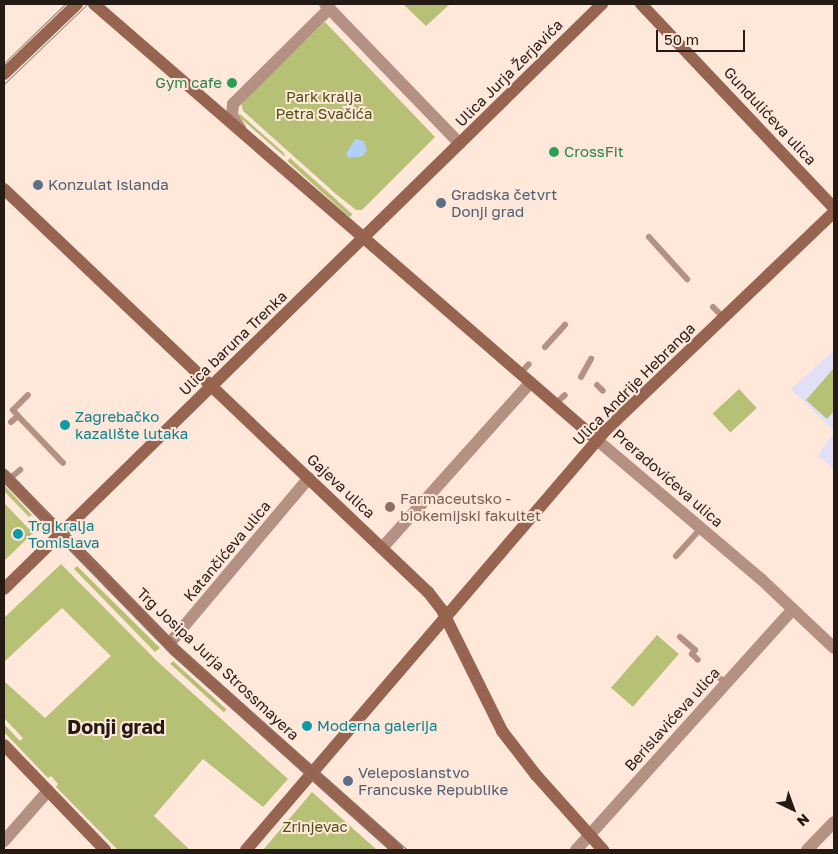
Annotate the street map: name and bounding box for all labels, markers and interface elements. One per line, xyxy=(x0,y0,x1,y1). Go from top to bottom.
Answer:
street label: Ulica Jurja Žerjavića xyxy=(452,16,566,130)
scale bar xyxy=(658,20,747,52)
text: 50 m xyxy=(664,30,699,48)
street label: Gundulićeva ulica xyxy=(720,63,820,169)
place label: Gym cafe xyxy=(155,74,222,92)
marker: Gym cafe xyxy=(226,77,238,89)
park label: Park kralja Petra Svačića xyxy=(275,87,373,122)
place label: CrossFit xyxy=(564,143,624,161)
marker: CrossFit xyxy=(548,146,560,158)
place label: Konzulat Islanda xyxy=(48,176,169,194)
marker: Konzulat Islanda xyxy=(32,179,44,191)
place label: Gradska četvrt Donji grad xyxy=(451,185,557,220)
marker: Gradska četvrt Donji grad xyxy=(435,197,447,209)
street label: Ulica baruna Trenka xyxy=(175,287,291,399)
street label: Ulica Andrije Hebranga xyxy=(569,319,699,449)
place label: Zagrebačko kazalište lutaka xyxy=(75,407,188,442)
marker: Zagrebačko kazalište lutaka xyxy=(59,419,71,431)
street label: Preradovićeva ulica xyxy=(609,425,727,531)
street label: Gajeva ulica xyxy=(303,450,379,522)
place label: Farmaceutsko - biokemijski fakultet xyxy=(400,489,541,524)
street label: Katančićeva ulica xyxy=(180,497,274,605)
marker: Farmaceutsko - biokemijski fakultet xyxy=(384,501,396,513)
place label: Trg kralja Tomislava xyxy=(28,516,100,551)
marker: Trg kralja Tomislava xyxy=(12,528,24,540)
street label: Trg Josipa Jurja Strossmayera xyxy=(133,584,303,744)
street label: Berislavićeva ulica xyxy=(621,663,723,775)
district label: Donji grad xyxy=(67,714,165,738)
place label: Moderna galerija xyxy=(317,717,438,735)
marker: Moderna galerija xyxy=(301,720,313,732)
place label: Veleposlanstvo Francuske Republike xyxy=(358,763,508,798)
marker: Veleposlanstvo Francuske Republike xyxy=(342,775,354,787)
north arrow xyxy=(768,784,818,834)
text: N xyxy=(794,811,813,830)
park label: Zrinjevac xyxy=(282,818,348,836)

